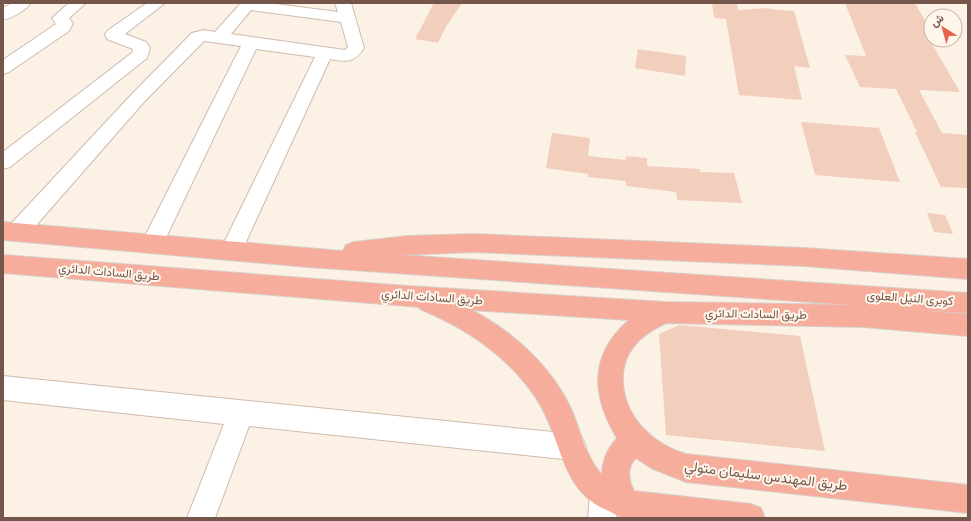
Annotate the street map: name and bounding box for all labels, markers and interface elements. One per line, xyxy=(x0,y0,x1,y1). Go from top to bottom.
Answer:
north arrow xyxy=(923,8,963,48)
text: ش xyxy=(928,11,946,30)
street label: طريق السادات الدائري xyxy=(57,261,160,286)
street label: طريق السادات الدائري xyxy=(381,286,483,311)
street label: كوبرى النيل العلوى xyxy=(866,288,954,309)
street label: طريق السادات الدائري xyxy=(705,306,807,325)
street label: طريق المهندس سليمان متولي xyxy=(683,458,848,497)

